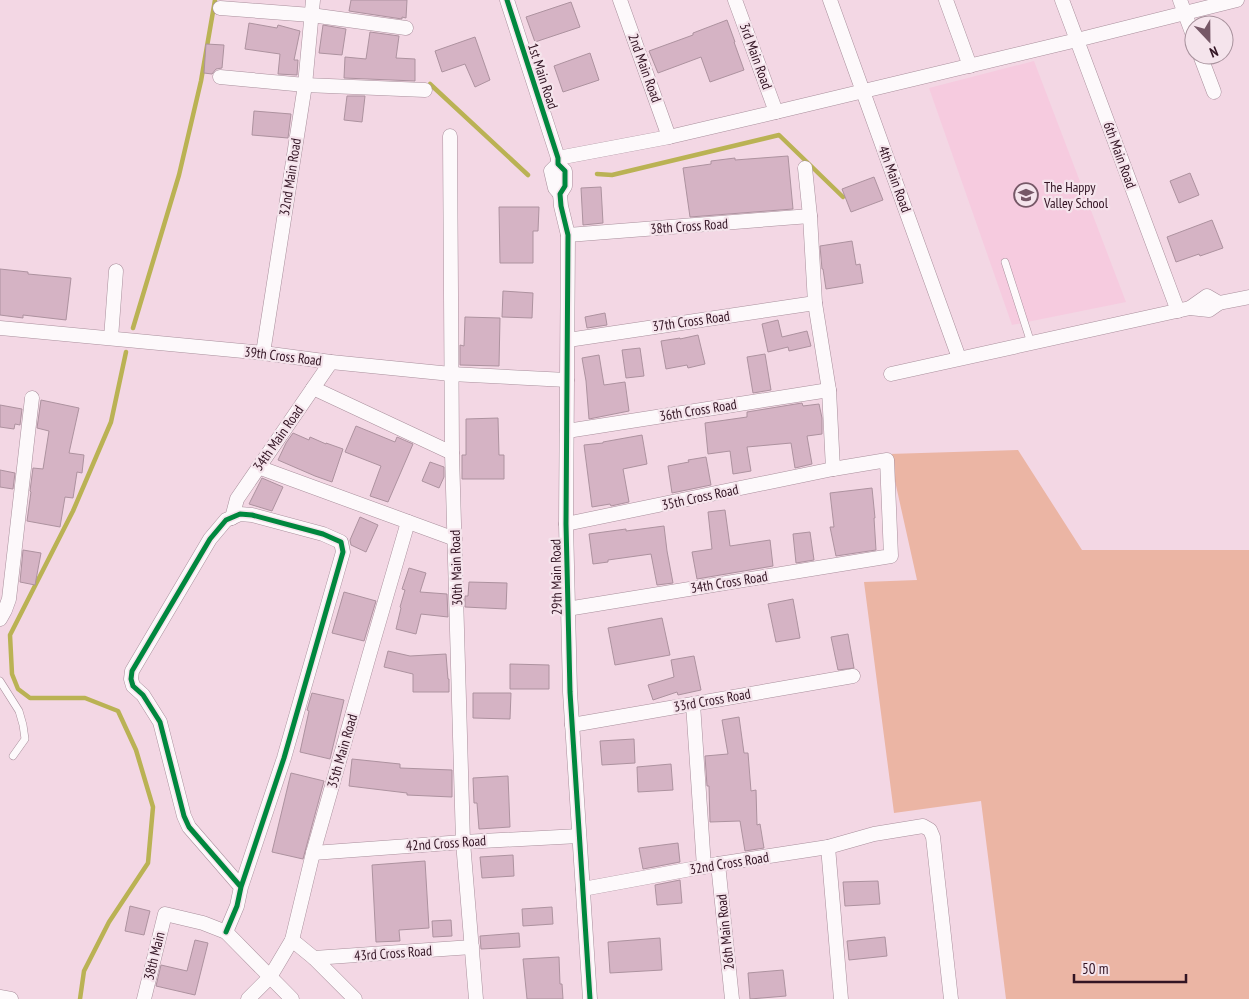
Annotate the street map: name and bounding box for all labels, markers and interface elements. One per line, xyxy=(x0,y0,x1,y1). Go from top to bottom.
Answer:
north arrow xyxy=(1184,15,1234,65)
street label: 3rd Main Road xyxy=(736,20,776,92)
street label: 2nd Main Road xyxy=(624,31,666,105)
street label: 1st Main Road xyxy=(524,41,562,111)
text: N xyxy=(1207,42,1221,62)
street label: 6th Main Road xyxy=(1100,119,1140,191)
street label: 32nd Main Road xyxy=(275,137,305,217)
street label: 4th Main Road xyxy=(875,143,915,215)
place label: The Happy Valley School xyxy=(1043,178,1109,212)
school or university icon: The Happy Valley School xyxy=(1013,182,1039,208)
street label: 38th Cross Road xyxy=(649,214,729,238)
street label: 37th Cross Road xyxy=(651,307,731,335)
street label: 39th Cross Road xyxy=(243,342,323,370)
street label: 36th Cross Road xyxy=(658,395,738,425)
street label: 34th Main Road xyxy=(249,402,307,474)
street label: 35th Cross Road xyxy=(660,480,740,514)
street label: 30th Main Road xyxy=(446,530,466,606)
street label: 29th Main Road xyxy=(546,539,566,615)
street label: 34th Cross Road xyxy=(689,567,769,597)
street label: 33rd Cross Road xyxy=(672,684,752,716)
street label: 35th Main Road xyxy=(323,712,361,790)
street label: 42nd Cross Road xyxy=(405,831,487,855)
street label: 32nd Cross Road xyxy=(688,848,770,878)
street label: 26th Main Road xyxy=(712,893,738,971)
street label: 38th Main xyxy=(139,930,169,982)
street label: 43rd Cross Road xyxy=(354,941,432,965)
scale bar xyxy=(1074,952,1186,984)
text: 50 m xyxy=(1082,959,1108,978)

